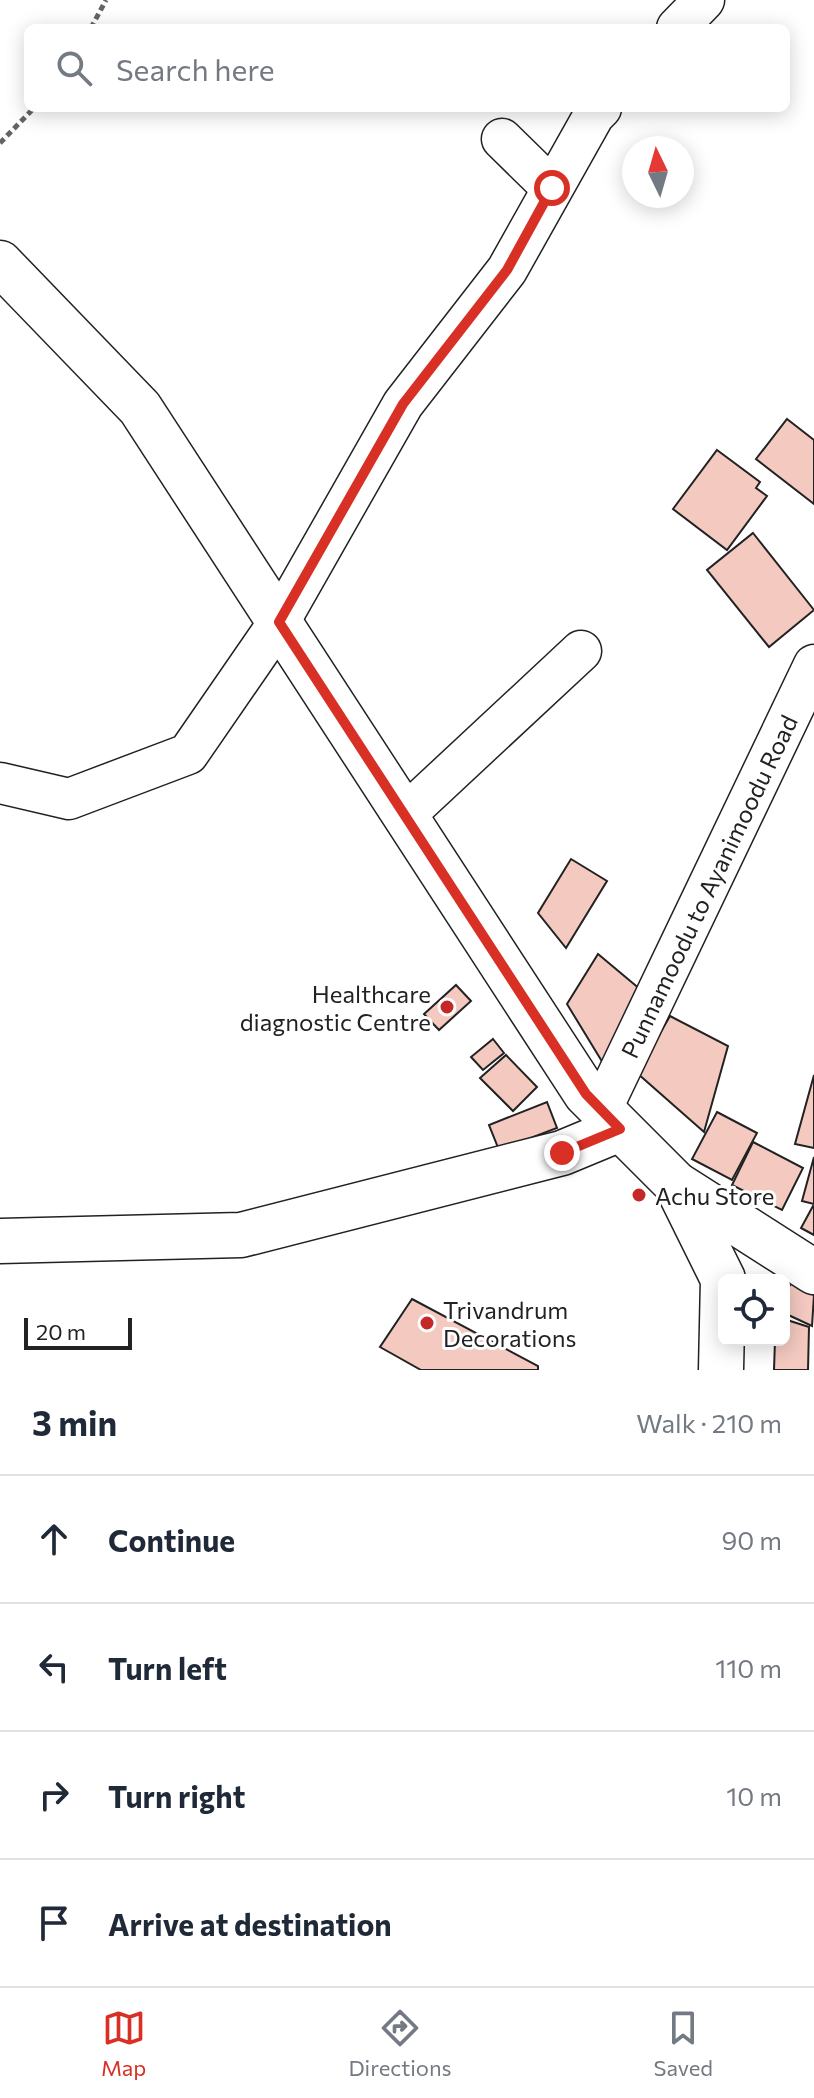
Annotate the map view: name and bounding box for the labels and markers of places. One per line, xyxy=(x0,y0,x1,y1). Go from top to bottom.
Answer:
place label: Healthcare diagnostic Centre xyxy=(240,979,431,1036)
marker: Healthcare diagnostic Centre xyxy=(438,998,456,1016)
place label: Achu Store xyxy=(655,1181,774,1210)
marker: Achu Store xyxy=(630,1186,648,1204)
place label: Trivandrum Decorations xyxy=(443,1295,576,1352)
marker: Trivandrum Decorations xyxy=(418,1314,436,1332)

